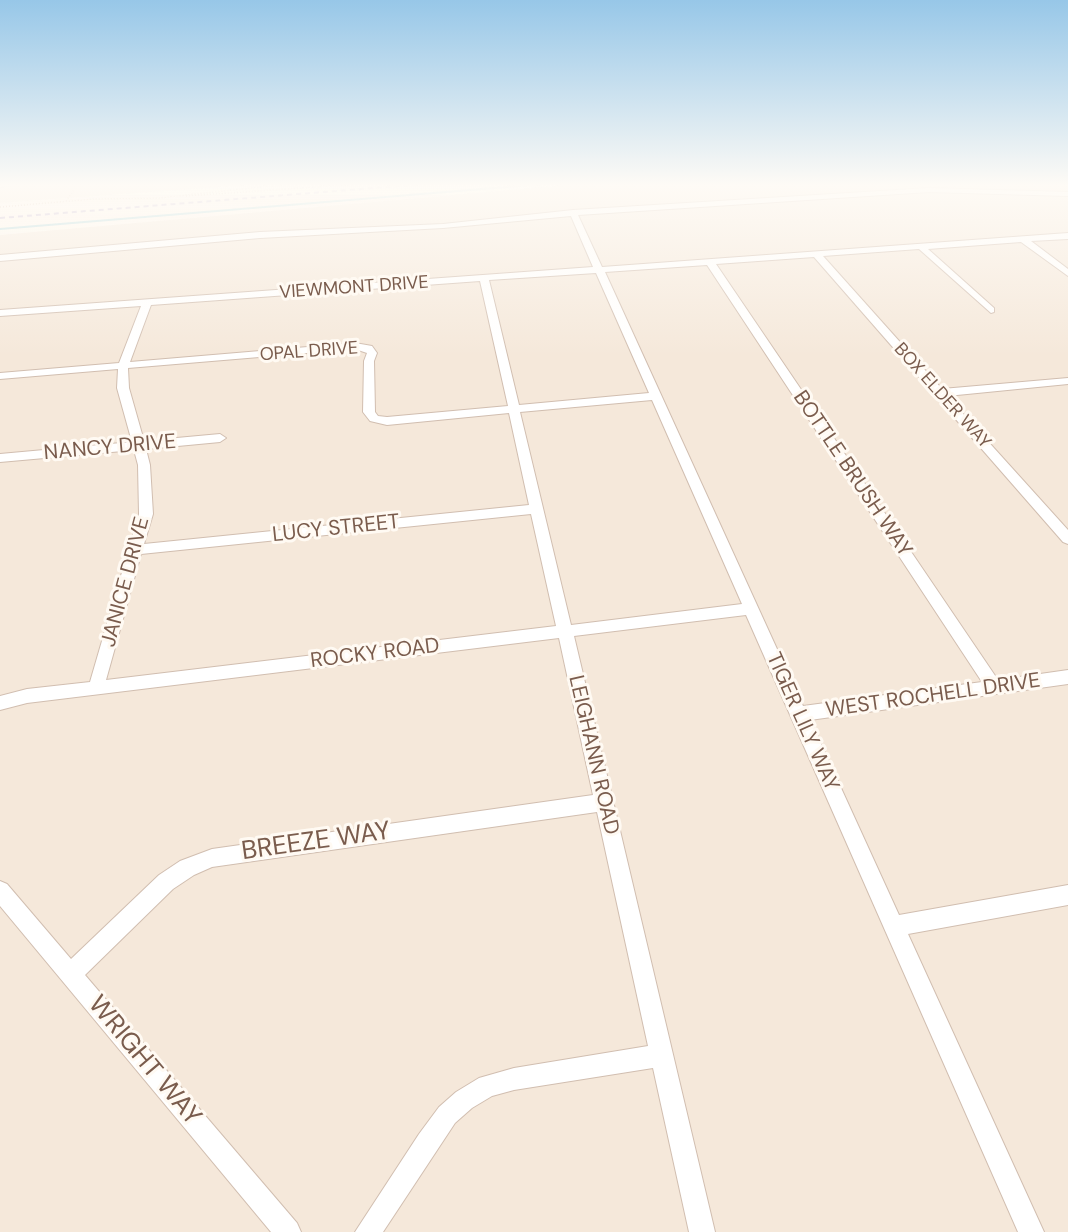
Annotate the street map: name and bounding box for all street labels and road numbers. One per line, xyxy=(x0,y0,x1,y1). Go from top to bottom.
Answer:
street label: VIEWMONT DRIVE xyxy=(279,272,429,304)
street label: OPAL DRIVE xyxy=(259,338,359,366)
street label: BOX ELDER WAY xyxy=(889,339,995,453)
street label: BOTTLE BRUSH WAY xyxy=(787,386,917,562)
street label: NANCY DRIVE xyxy=(43,430,177,466)
street label: LUCY STREET xyxy=(271,510,401,548)
street label: JANICE DRIVE xyxy=(97,514,155,650)
street label: ROCKY ROAD xyxy=(309,634,441,674)
street label: TIGER LILY WAY xyxy=(760,649,844,795)
street label: WEST ROCHELL DRIVE xyxy=(824,668,1042,724)
street label: LEIGHANN ROAD xyxy=(562,673,624,837)
street label: BREEZE WAY xyxy=(240,816,392,868)
street label: WRIGHT WAY xyxy=(81,990,207,1132)

